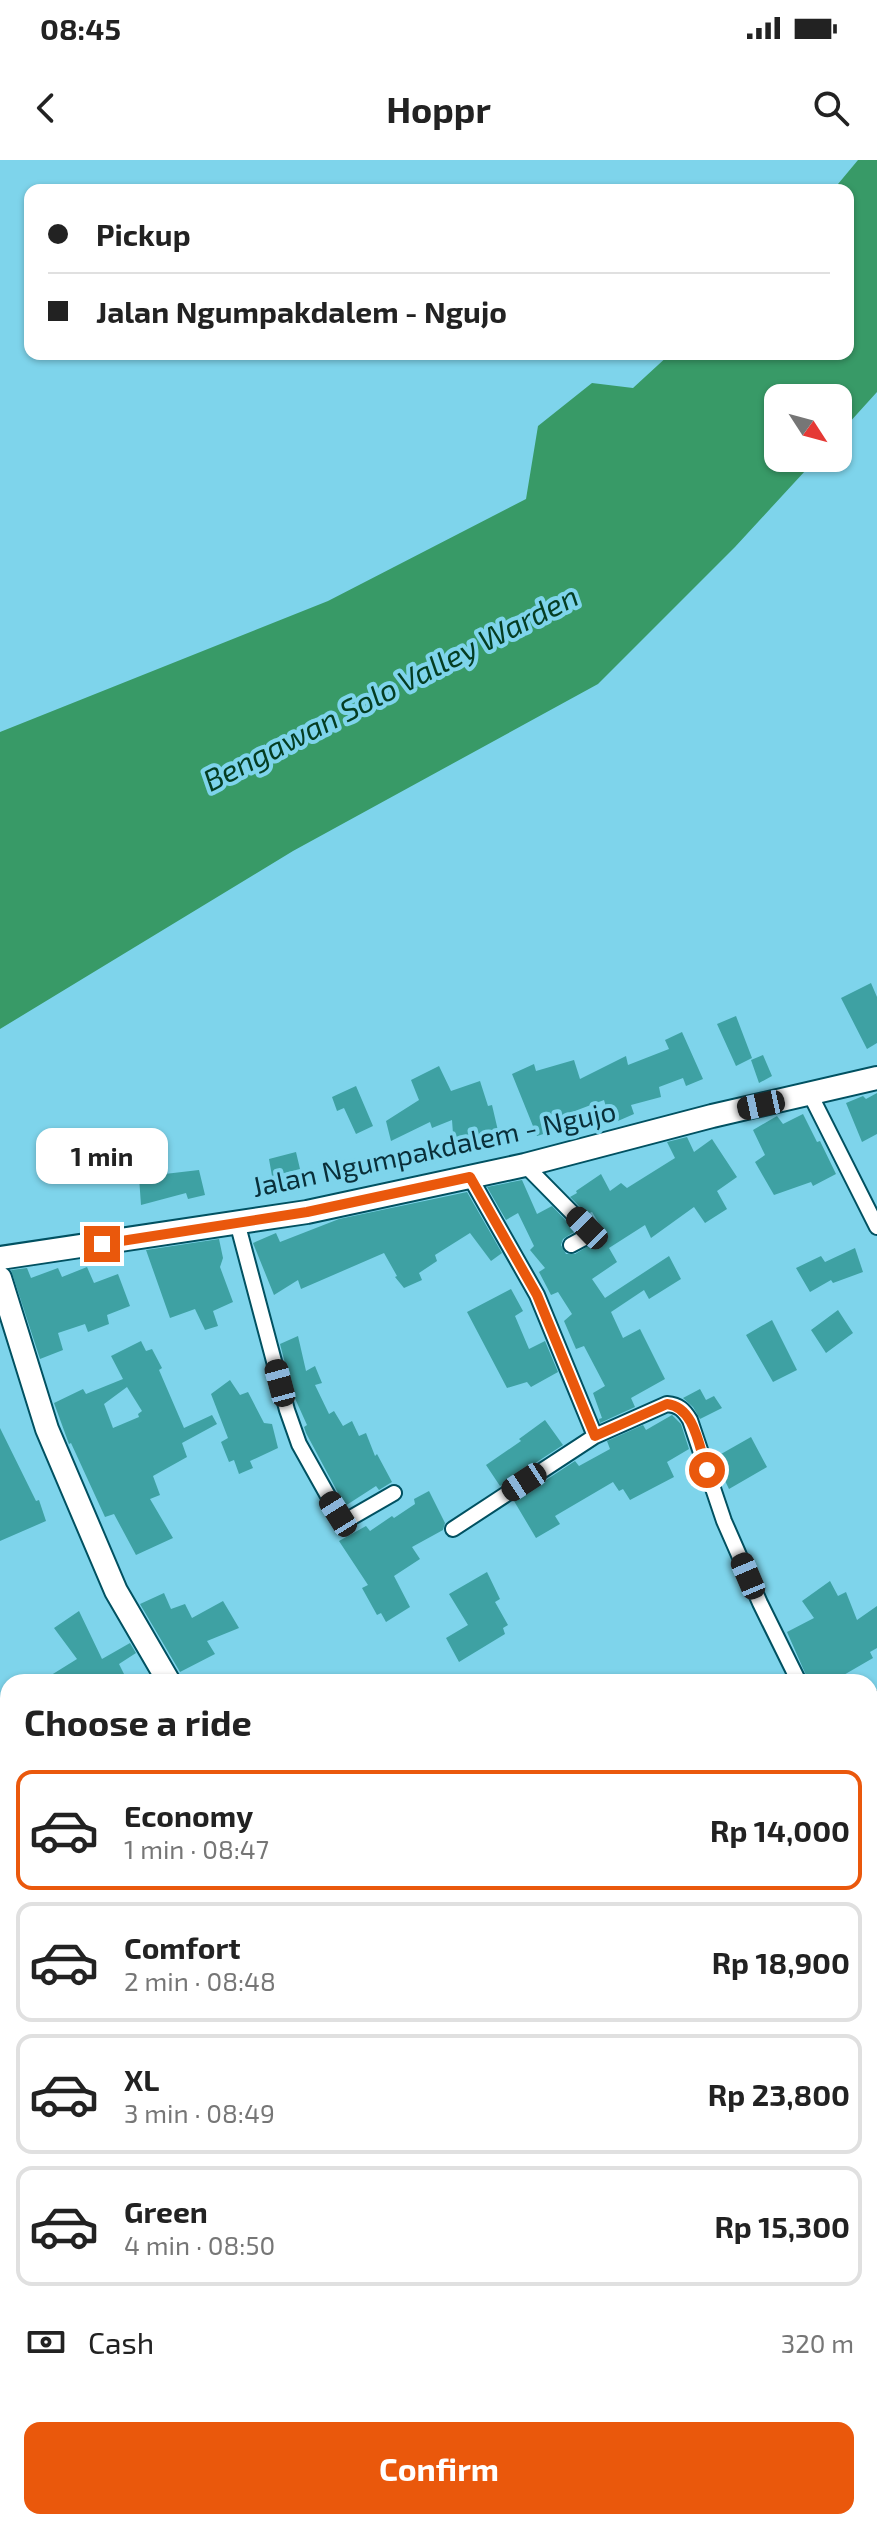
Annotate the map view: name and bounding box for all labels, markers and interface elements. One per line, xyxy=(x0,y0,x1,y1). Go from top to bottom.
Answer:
text: 08:45 xyxy=(40,10,121,46)
icon: back xyxy=(24,86,68,130)
icon: search xyxy=(809,86,853,130)
text: Hoppr xyxy=(386,87,491,130)
text: Pickup xyxy=(96,216,191,252)
text: Jalan Ngumpakdalem - Ngujo xyxy=(96,293,507,329)
north arrow xyxy=(764,384,852,472)
map controls xyxy=(764,384,852,472)
water label: Bengawan Solo Valley Warden xyxy=(197,577,584,799)
car xyxy=(735,1088,787,1122)
street label: Jalan Ngumpakdalem - Ngujo xyxy=(249,1093,619,1203)
callout: 1 min xyxy=(36,1128,168,1184)
text: 1 min xyxy=(71,1140,133,1171)
car xyxy=(562,1202,612,1254)
route end xyxy=(84,1226,120,1262)
car xyxy=(262,1357,298,1409)
route start xyxy=(689,1452,725,1488)
car xyxy=(497,1459,551,1505)
car xyxy=(315,1487,361,1541)
car xyxy=(728,1549,768,1603)
text: Choose a ride xyxy=(24,1700,252,1743)
icon: car xyxy=(28,1794,100,1866)
text: Economy xyxy=(124,1797,253,1833)
text: Rp 14,000 xyxy=(710,1812,850,1848)
text: 1 min · 08:47 xyxy=(124,1833,269,1864)
icon: car xyxy=(28,1926,100,1998)
text: Comfort xyxy=(124,1929,241,1965)
text: Rp 18,900 xyxy=(712,1944,850,1980)
text: 2 min · 08:48 xyxy=(124,1965,276,1996)
icon: car xyxy=(28,2058,100,2130)
text: XL xyxy=(124,2061,159,2097)
text: Rp 23,800 xyxy=(708,2076,850,2112)
text: 3 min · 08:49 xyxy=(124,2097,275,2128)
icon: car xyxy=(28,2190,100,2262)
text: Green xyxy=(124,2193,208,2229)
text: Rp 15,300 xyxy=(714,2208,850,2244)
text: 4 min · 08:50 xyxy=(124,2229,275,2260)
icon: cash xyxy=(24,2320,68,2364)
text: Cash xyxy=(88,2324,154,2360)
text: 320 m xyxy=(781,2327,854,2358)
button: Confirm xyxy=(24,2422,854,2514)

